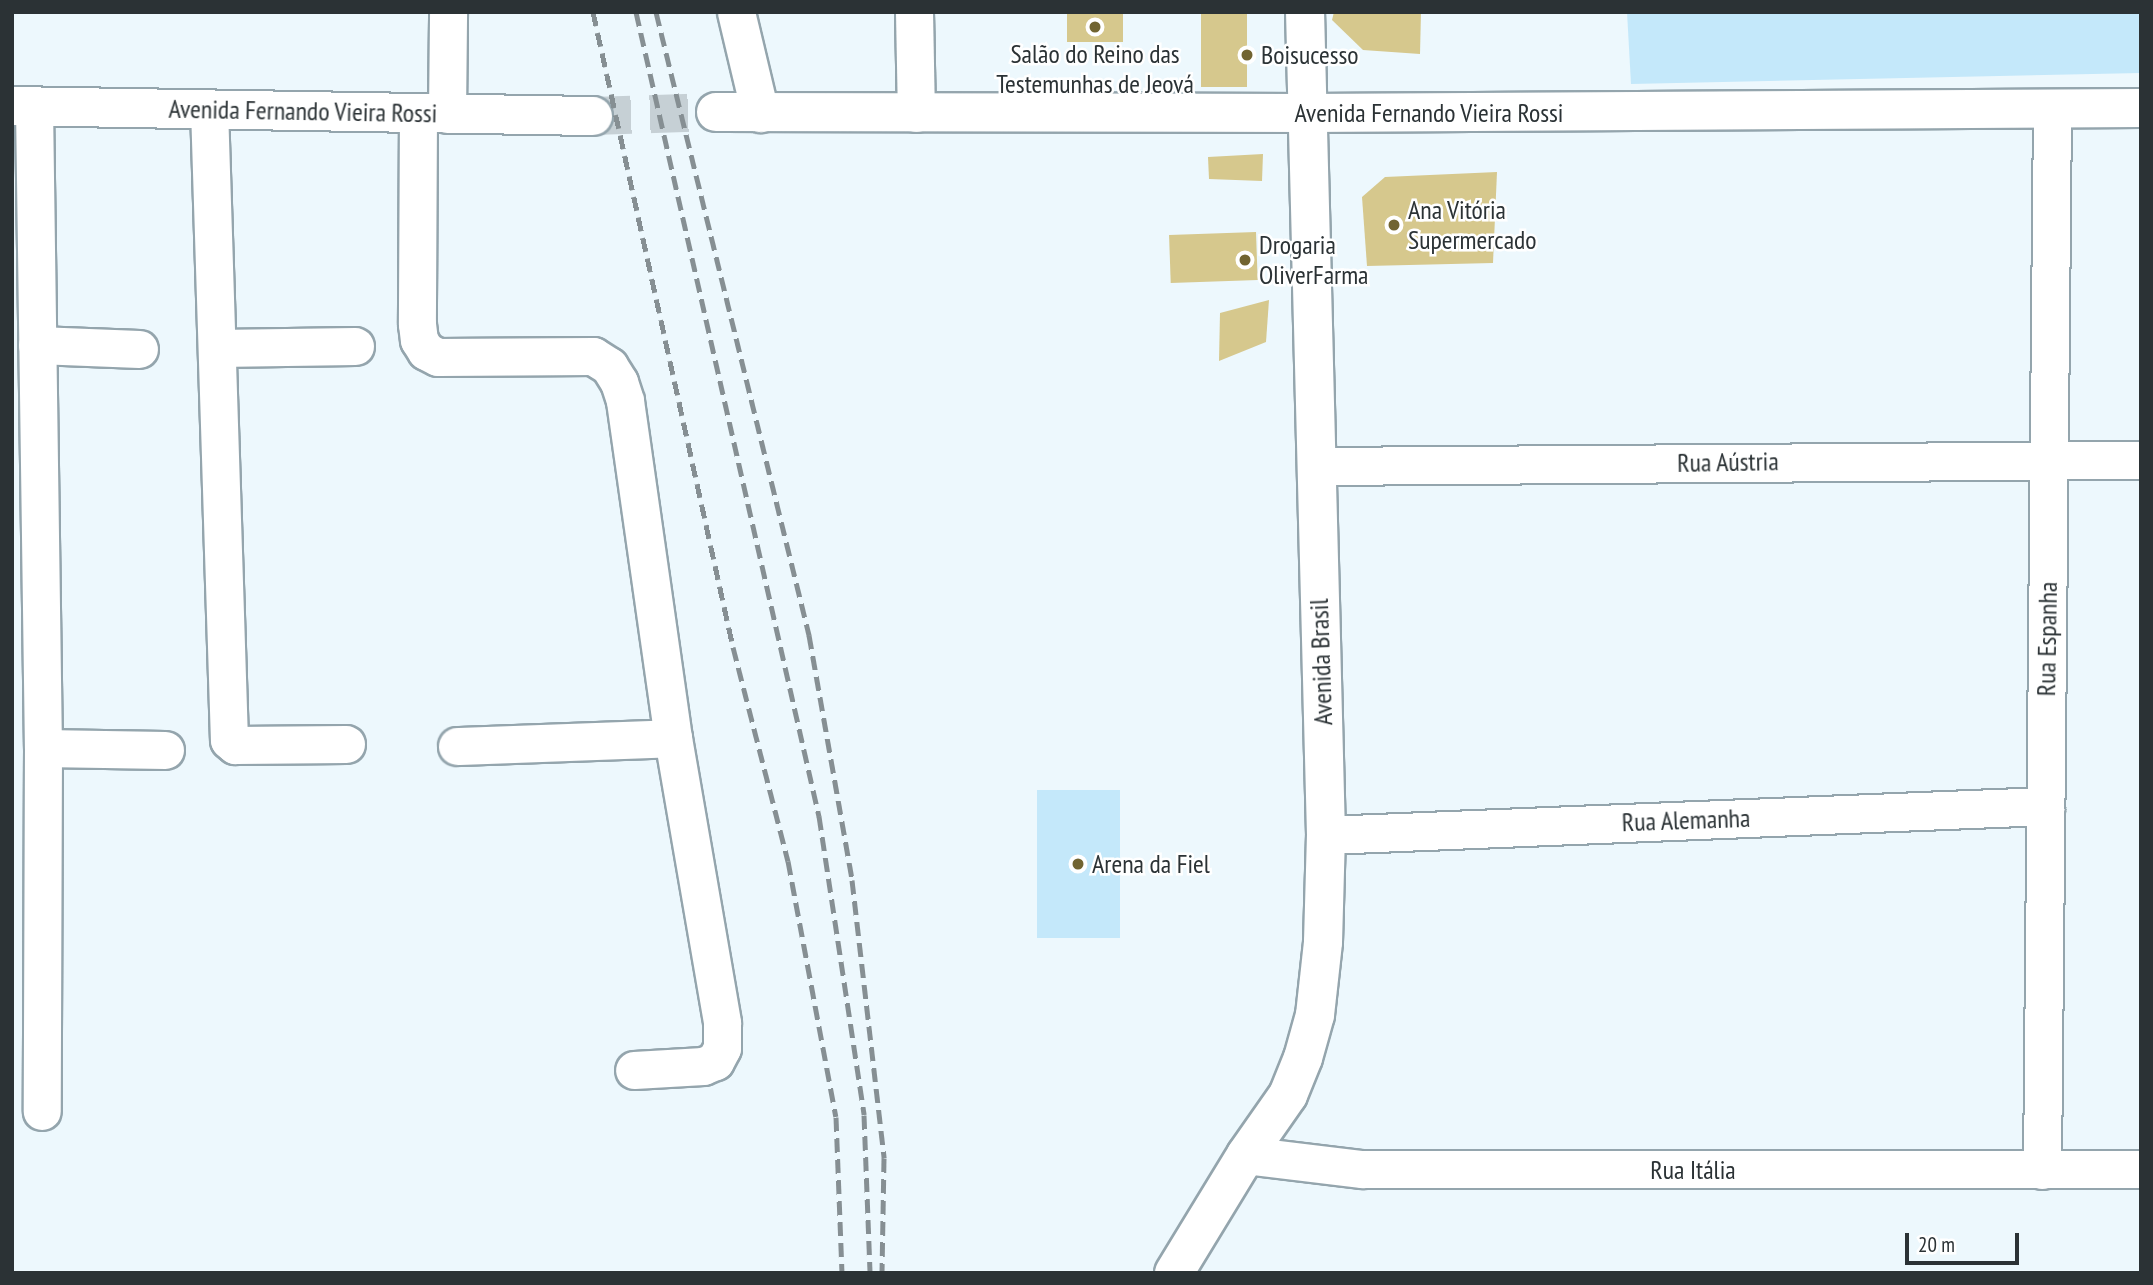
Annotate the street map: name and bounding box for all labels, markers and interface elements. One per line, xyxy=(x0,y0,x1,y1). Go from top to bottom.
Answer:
marker: Salão do Reino das Testemunhas de Jeová xyxy=(1087,19,1103,35)
place label: Salão do Reino das Testemunhas de Jeová xyxy=(996,38,1194,100)
place label: Boisucesso xyxy=(1261,39,1359,71)
marker: Boisucesso xyxy=(1239,47,1255,63)
street label: Avenida Fernando Vieira Rossi xyxy=(168,93,438,129)
street label: Avenida Fernando Vieira Rossi xyxy=(1294,97,1564,129)
place label: Ana Vitória Supermercado xyxy=(1408,194,1537,256)
marker: Ana Vitória Supermercado xyxy=(1386,217,1402,233)
place label: Drogaria OliverFarma xyxy=(1259,229,1369,290)
marker: Drogaria OliverFarma xyxy=(1237,252,1253,268)
street label: Rua Aústria xyxy=(1677,446,1779,478)
street label: Rua Espanha xyxy=(2030,581,2064,697)
street label: Avenida Brasil xyxy=(1303,598,1339,726)
street label: Rua Alemanha xyxy=(1621,802,1751,838)
place label: Arena da Fiel xyxy=(1092,848,1210,880)
marker: Arena da Fiel xyxy=(1070,856,1086,872)
street label: Rua Itália xyxy=(1650,1154,1736,1186)
scale bar xyxy=(1908,1218,2022,1262)
text: 20 m xyxy=(1918,1231,1955,1258)

